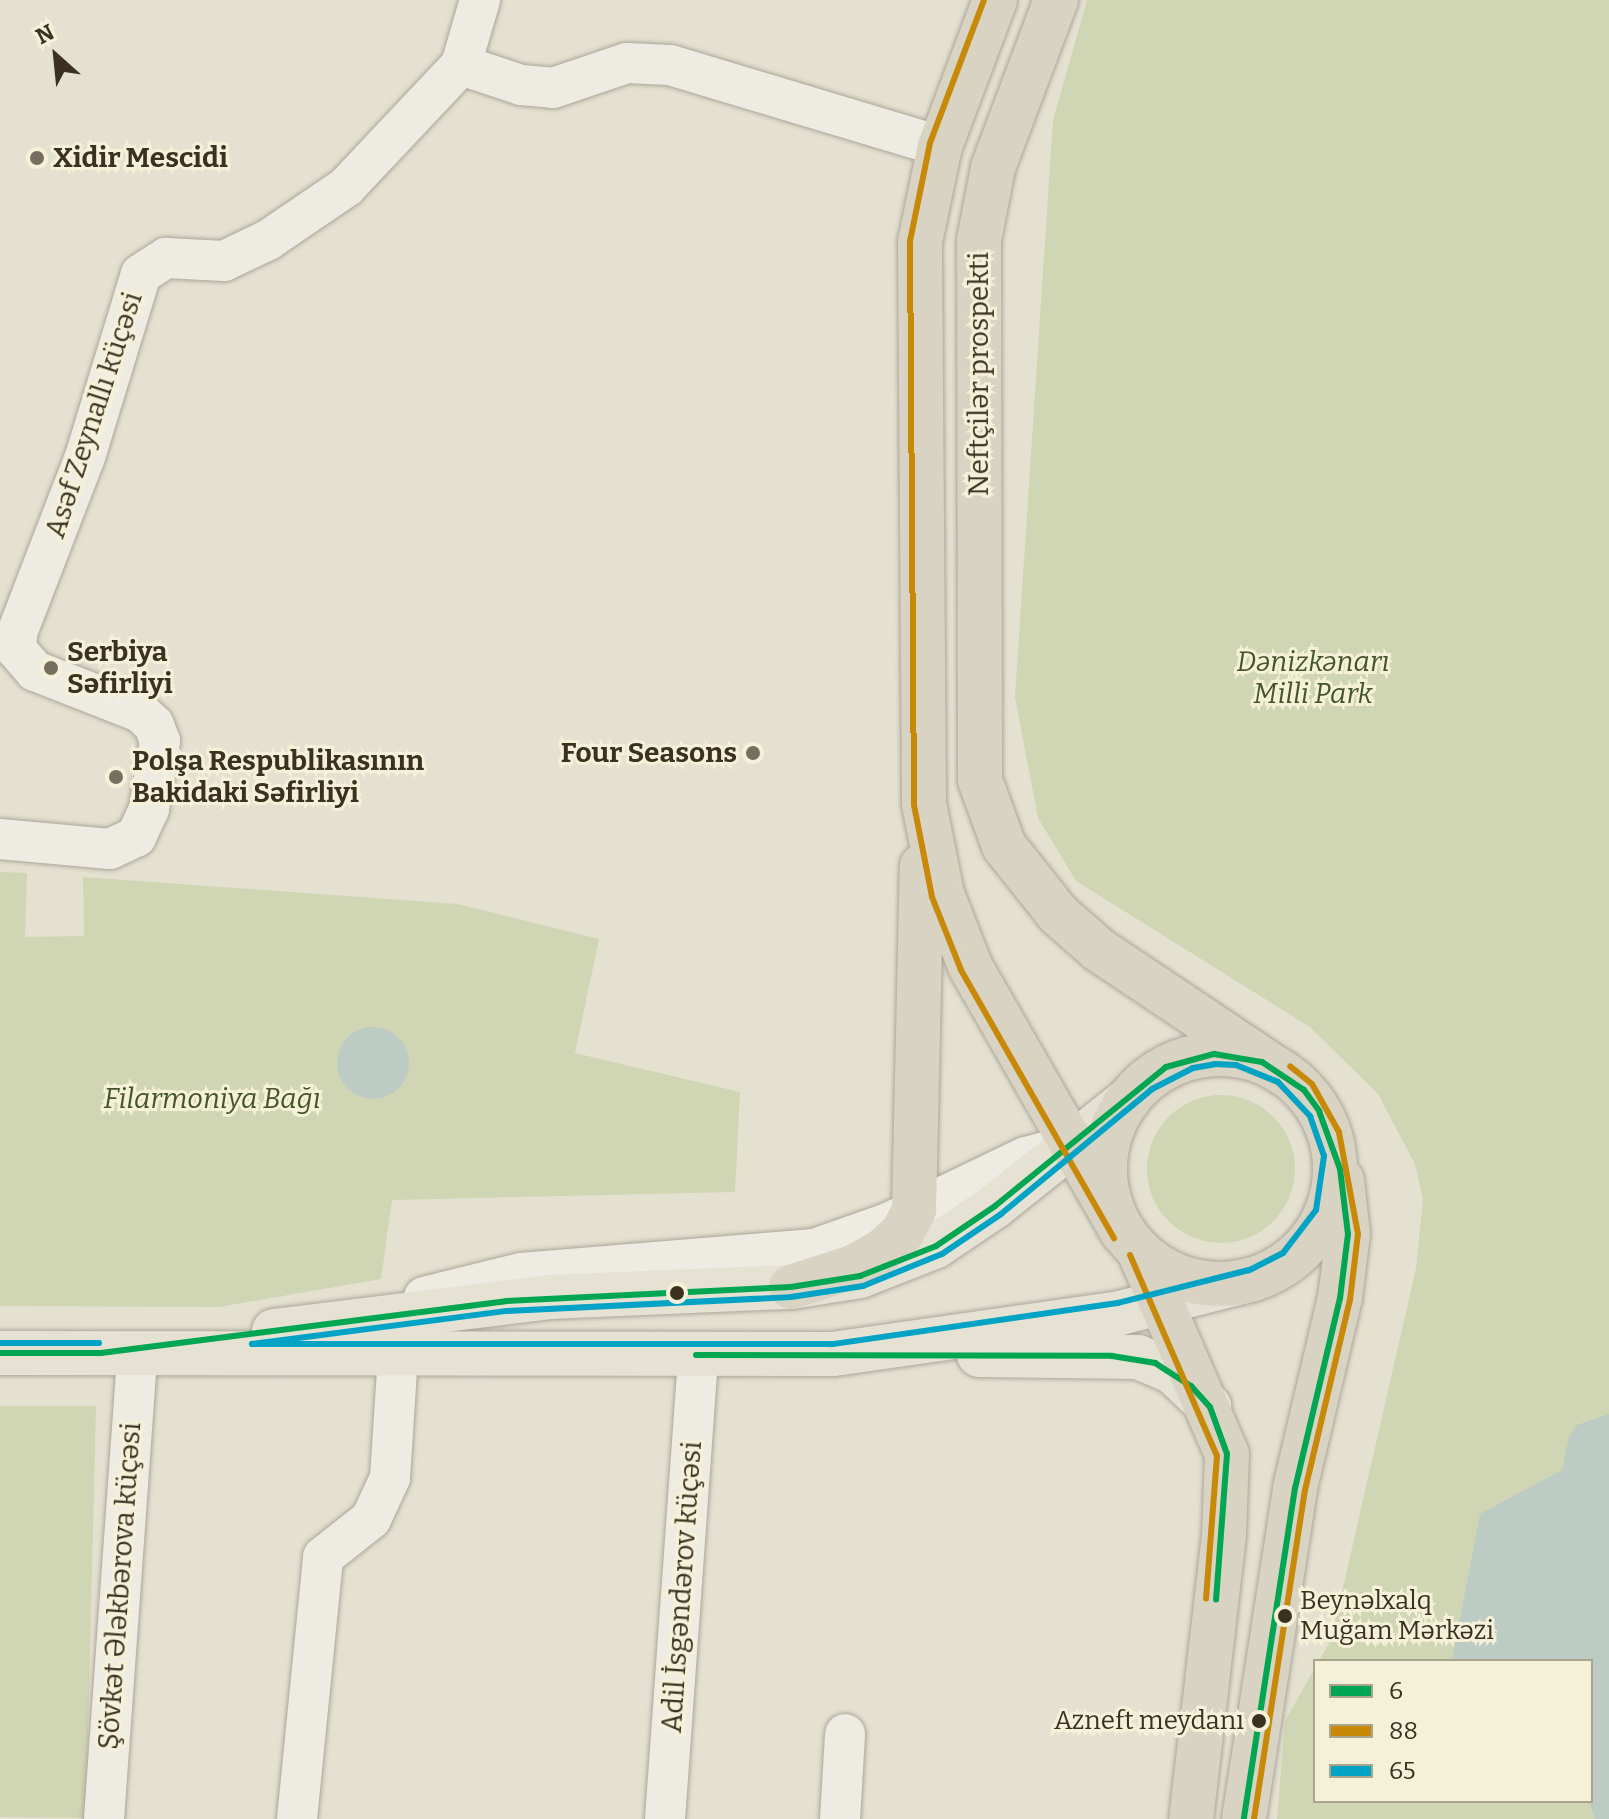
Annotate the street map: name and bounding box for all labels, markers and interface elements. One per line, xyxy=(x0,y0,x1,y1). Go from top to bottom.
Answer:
north arrow xyxy=(16,16,96,96)
text: N xyxy=(31,18,59,50)
place label: Xidir Mescidi xyxy=(53,141,228,175)
marker: Xidir Mescidi xyxy=(28,149,46,167)
street label: Neftçilər prospekti xyxy=(962,252,996,496)
street label: Asəf Zeynallı küçəsi xyxy=(38,288,150,542)
place label: Serbiya Səfirliyi xyxy=(67,635,173,701)
park label: Dənizkənarı Milli Park xyxy=(1237,645,1389,711)
marker: Serbiya Səfirliyi xyxy=(42,659,60,677)
place label: Four Seasons xyxy=(561,736,737,770)
place label: Polşa Respublikasının Bakidaki Səfirliyi xyxy=(132,744,424,810)
marker: Four Seasons xyxy=(744,744,762,762)
marker: Polşa Respublikasının Bakidaki Səfirliyi xyxy=(107,768,125,786)
park label: Filarmoniya Bağı xyxy=(103,1082,321,1116)
unlabelled marker xyxy=(669,1285,685,1301)
street label: Şövkət Ələkbərova küçəsi xyxy=(92,1421,148,1751)
street label: Adil İsgəndərov küçəsi xyxy=(655,1440,709,1734)
place label: Beynəlxalq Muğam Mərkəzi xyxy=(1300,1585,1494,1646)
marker: Beynəlxalq Muğam Mərkəzi xyxy=(1277,1608,1293,1624)
legend xyxy=(1313,1659,1593,1803)
text: 6 xyxy=(1389,1677,1403,1705)
place label: Azneft meydanı xyxy=(1054,1705,1244,1737)
marker: Azneft meydanı xyxy=(1251,1713,1267,1729)
text: 88 xyxy=(1389,1717,1418,1745)
text: 65 xyxy=(1389,1757,1415,1785)

